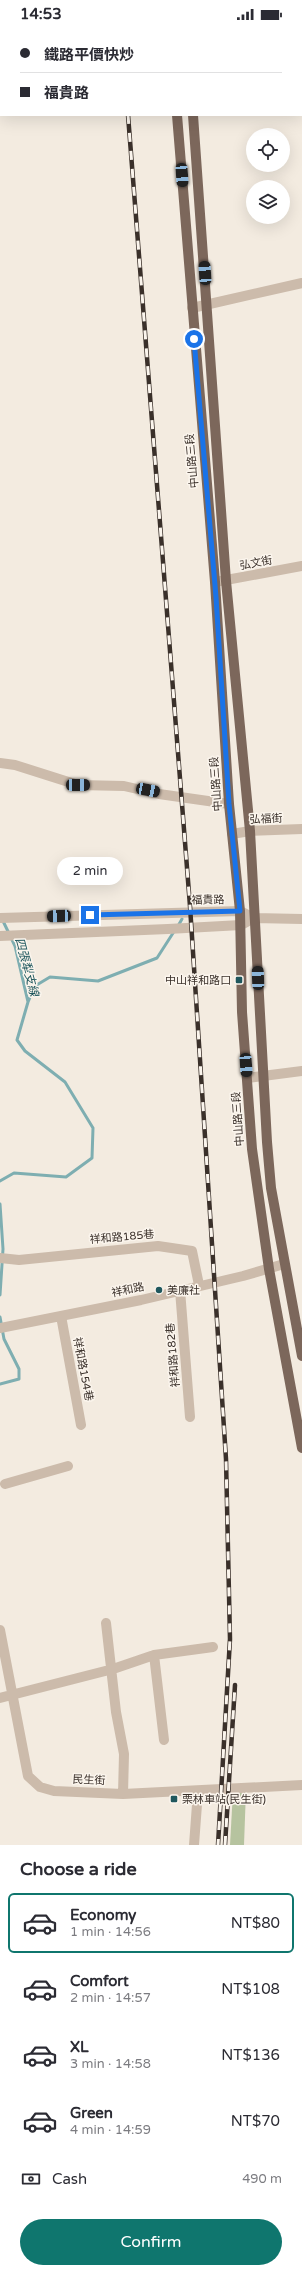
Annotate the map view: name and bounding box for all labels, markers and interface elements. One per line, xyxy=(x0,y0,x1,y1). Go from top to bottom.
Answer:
text: 14:53 xyxy=(20,5,62,23)
text: 鐵路平價快炒 xyxy=(44,46,134,64)
text: 福貴路 xyxy=(44,84,89,102)
map controls xyxy=(246,128,290,224)
button: locate xyxy=(246,128,290,172)
car xyxy=(175,163,189,187)
button: layers xyxy=(246,180,290,224)
car xyxy=(198,261,212,285)
route start xyxy=(185,330,203,348)
street label: 中山路三段 xyxy=(183,433,201,489)
street label: 弘文街 xyxy=(239,553,273,573)
street label: 中山路三段 xyxy=(208,756,224,812)
car xyxy=(66,779,90,791)
car xyxy=(135,782,161,798)
street label: 弘福街 xyxy=(249,812,283,826)
callout: 2 min xyxy=(57,857,123,885)
text: 2 min xyxy=(73,863,107,879)
street label: 福貴路 xyxy=(191,893,225,907)
route end xyxy=(81,906,99,924)
car xyxy=(47,910,71,922)
water label: 四張犁支線 xyxy=(12,936,42,1000)
car xyxy=(252,966,264,990)
place label: 中山祥和路口 xyxy=(165,974,231,987)
marker: 中山祥和路口 xyxy=(234,975,244,985)
car xyxy=(239,1053,253,1077)
street label: 中山路三段 xyxy=(230,1091,246,1147)
street label: 祥和路185巷 xyxy=(89,1228,155,1246)
street label: 祥和路 xyxy=(111,1280,145,1300)
place label: 美廉社 xyxy=(167,1284,200,1297)
marker: 美廉社 xyxy=(154,1285,164,1295)
street label: 祥和路182巷 xyxy=(164,1322,182,1388)
street label: 祥和路154巷 xyxy=(70,1336,96,1402)
street label: 民生街 xyxy=(72,1773,106,1787)
place label: 栗林車站(民生街) xyxy=(182,1793,266,1806)
marker: 栗林車站(民生街) xyxy=(169,1794,179,1804)
text: Choose a ride xyxy=(20,1858,137,1880)
icon: car xyxy=(22,1905,58,1941)
text: Economy xyxy=(70,1906,136,1924)
text: NT$80 xyxy=(231,1914,280,1932)
text: 1 min · 14:56 xyxy=(70,1924,151,1940)
icon: car xyxy=(22,1971,58,2007)
text: Comfort xyxy=(70,1972,129,1990)
text: NT$108 xyxy=(221,1980,280,1998)
text: 2 min · 14:57 xyxy=(70,1990,151,2006)
icon: car xyxy=(22,2037,58,2073)
text: XL xyxy=(70,2038,89,2056)
text: NT$136 xyxy=(221,2046,280,2064)
text: 3 min · 14:58 xyxy=(70,2056,151,2072)
icon: car xyxy=(22,2103,58,2139)
text: Green xyxy=(70,2104,113,2122)
text: NT$70 xyxy=(231,2112,280,2130)
text: 4 min · 14:59 xyxy=(70,2122,151,2138)
icon: cash xyxy=(20,2168,42,2190)
text: Cash xyxy=(52,2170,87,2188)
text: 490 m xyxy=(242,2171,282,2187)
button: Confirm xyxy=(20,2219,282,2265)

